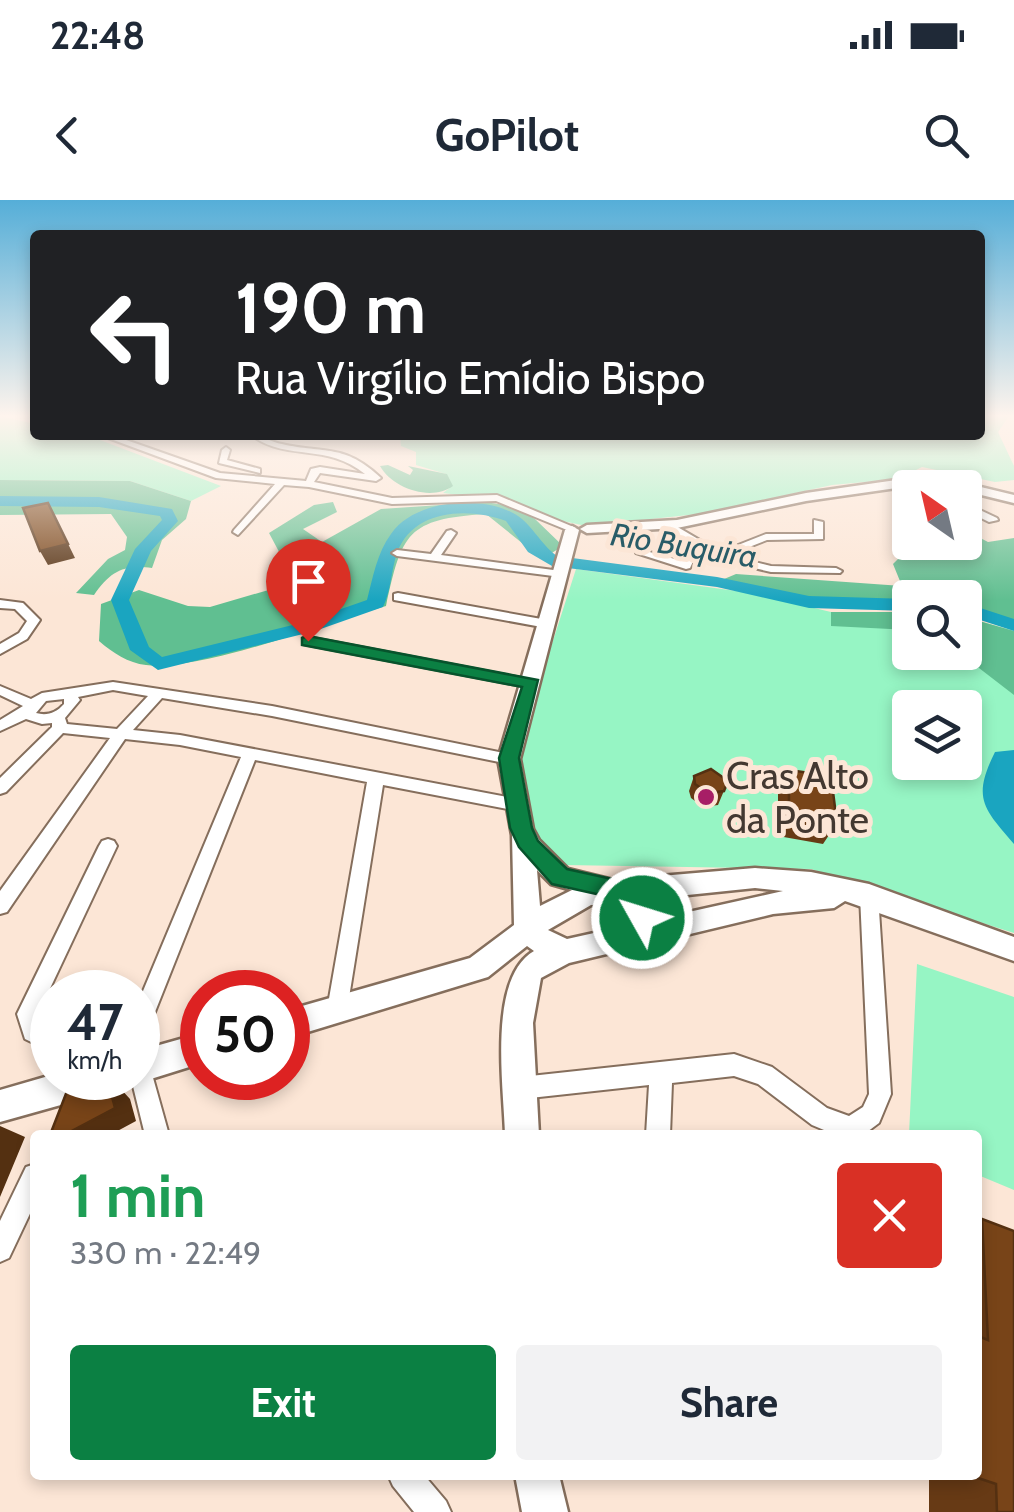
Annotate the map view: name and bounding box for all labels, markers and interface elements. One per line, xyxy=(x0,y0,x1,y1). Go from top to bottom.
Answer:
text: 22:48 xyxy=(50,12,145,59)
icon: back xyxy=(40,108,95,163)
text: GoPilot xyxy=(435,108,579,162)
icon: search xyxy=(919,108,974,163)
text: 190 m xyxy=(235,265,426,351)
icon: left xyxy=(70,270,200,400)
text: Rua Virgílio Emídio Bispo xyxy=(235,351,705,405)
north arrow xyxy=(892,470,982,560)
map controls xyxy=(892,470,982,780)
water label: Rio Buquira xyxy=(608,514,760,576)
pin xyxy=(266,539,351,642)
icon: arrive xyxy=(281,554,336,609)
button: search xyxy=(892,580,982,670)
button: layers xyxy=(892,690,982,780)
place label: Cras Alto da Ponte xyxy=(726,752,869,843)
marker: Cras Alto da Ponte xyxy=(695,786,717,808)
position arrow xyxy=(590,866,694,970)
speed limit sign: 50 xyxy=(180,970,310,1100)
text: 47 xyxy=(67,992,123,1053)
text: km/h xyxy=(68,1045,122,1075)
text: 1 min xyxy=(70,1159,205,1232)
button: close xyxy=(837,1163,942,1268)
text: 330 m · 22:49 xyxy=(70,1233,261,1272)
button: Exit xyxy=(70,1345,496,1460)
button: Share xyxy=(516,1345,942,1460)

